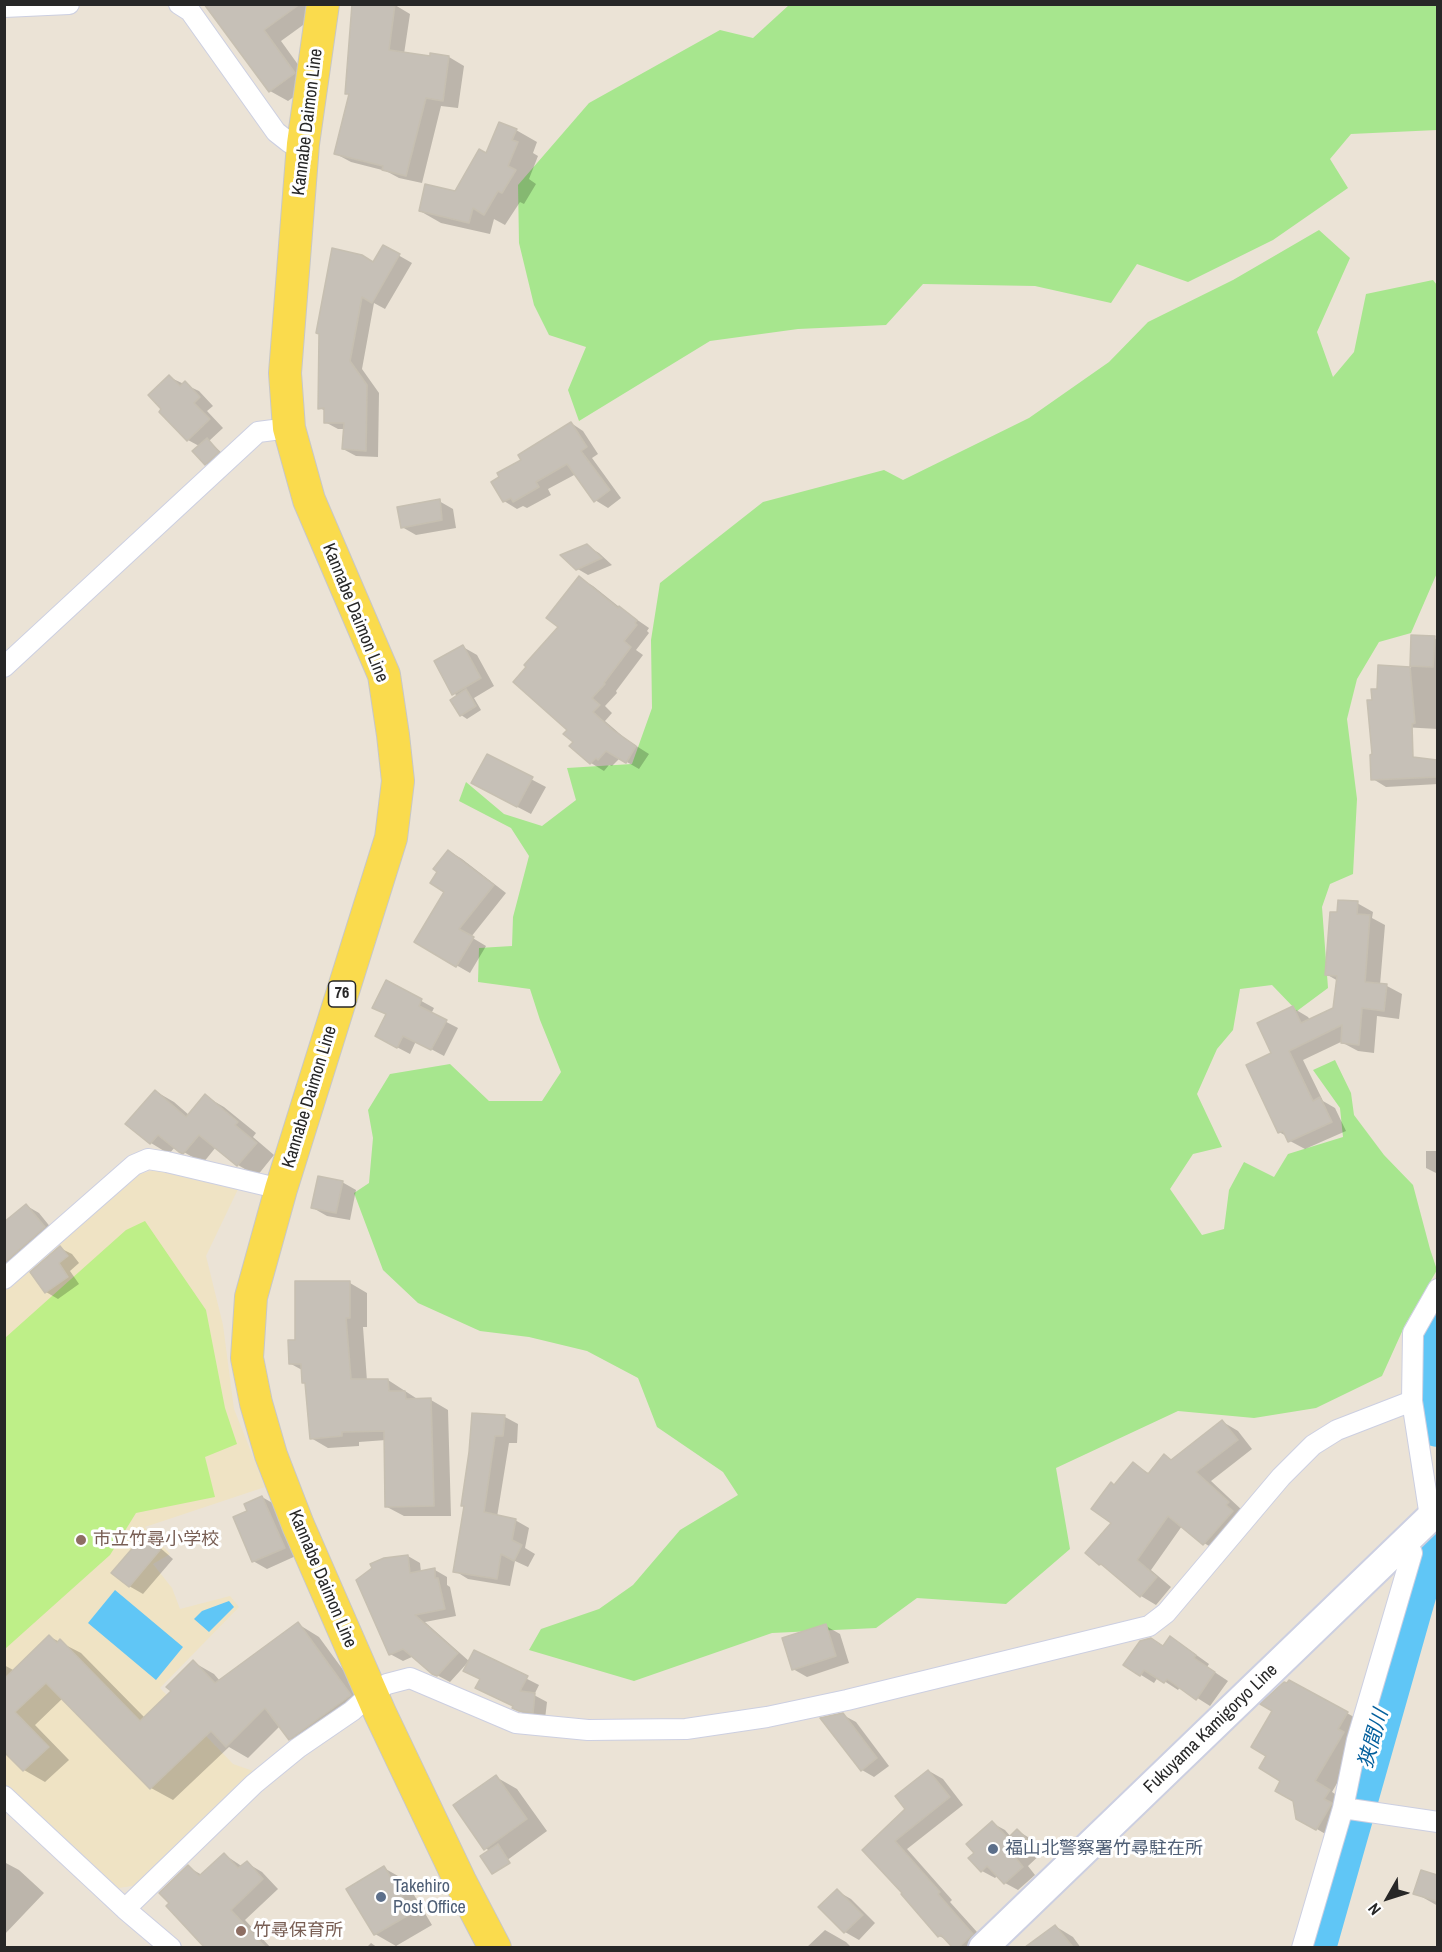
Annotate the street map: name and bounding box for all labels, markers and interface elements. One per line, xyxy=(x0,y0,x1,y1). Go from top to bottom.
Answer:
street label: Kannabe Daimon Line xyxy=(288,47,328,197)
street label: Kannabe Daimon Line xyxy=(317,540,393,686)
road number: 76 xyxy=(328,981,356,1007)
street label: Kannabe Daimon Line xyxy=(278,1023,342,1171)
street label: Kannabe Daimon Line xyxy=(283,1507,361,1651)
place label: 市立竹尋小学校 xyxy=(93,1529,219,1551)
marker: 市立竹尋小学校 xyxy=(74,1533,88,1547)
street label: Fukuyama Kamigoryo Line xyxy=(1140,1660,1282,1798)
water label: 狭間川 xyxy=(1354,1707,1394,1771)
place label: 福山北警察署竹尋駐在所 xyxy=(1005,1838,1203,1860)
marker: 福山北警察署竹尋駐在所 xyxy=(986,1842,1000,1856)
north arrow xyxy=(1358,1868,1418,1928)
place label: Takehiro Post Office xyxy=(393,1876,466,1918)
marker: Takehiro Post Office xyxy=(374,1890,388,1904)
text: N xyxy=(1362,1899,1386,1920)
place label: 竹尋保育所 xyxy=(253,1920,343,1942)
marker: 竹尋保育所 xyxy=(234,1924,248,1938)

